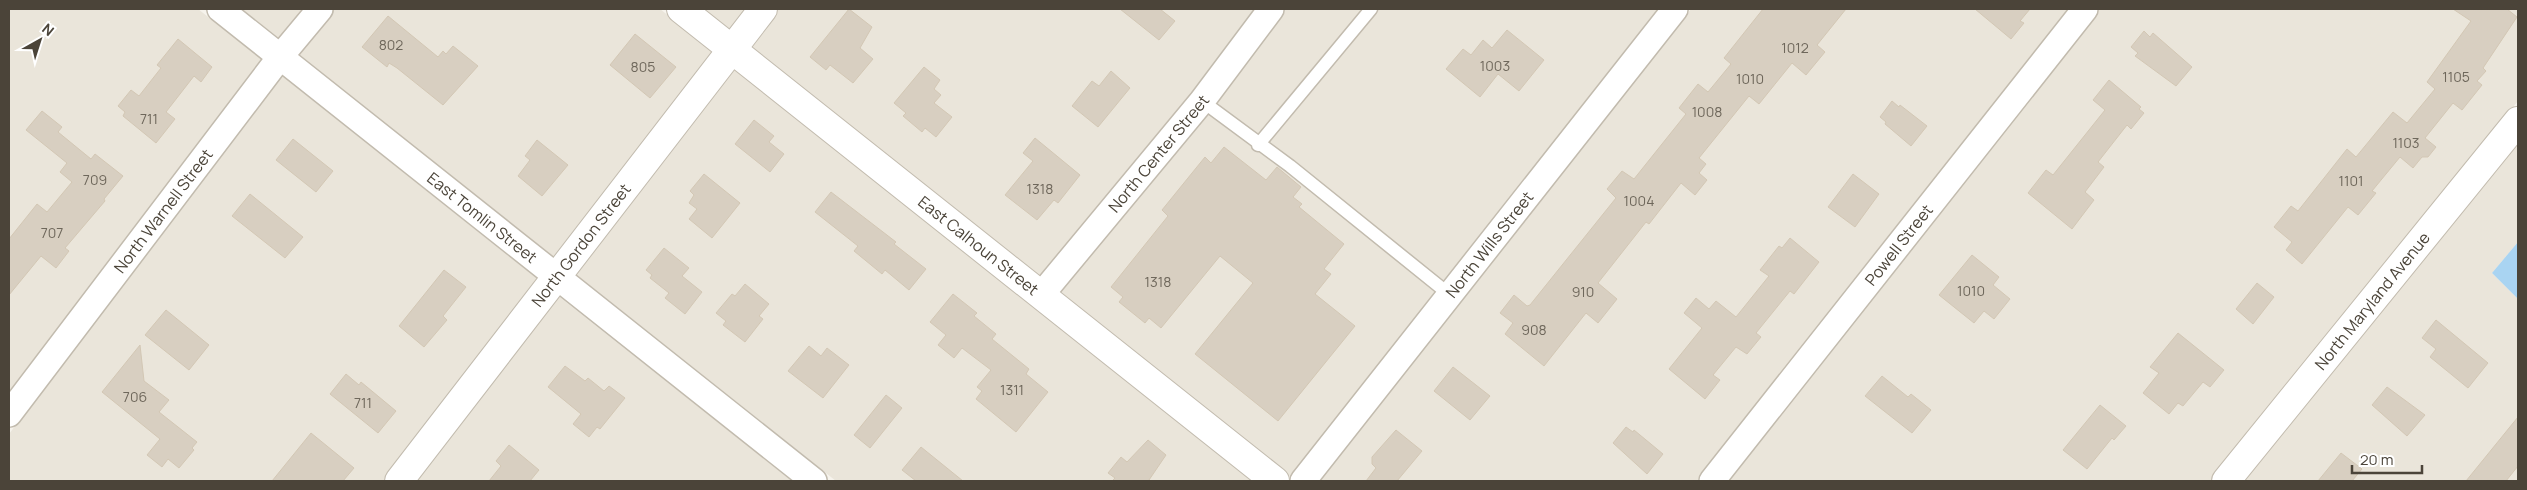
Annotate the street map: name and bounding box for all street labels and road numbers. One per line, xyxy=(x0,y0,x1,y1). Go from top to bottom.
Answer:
street label: North Center Street xyxy=(1103,90,1214,217)
street label: North Warnell Street xyxy=(109,144,218,278)
street label: East Tomlin Street xyxy=(423,167,542,268)
street label: North Gordon Street xyxy=(526,179,636,311)
street label: North Wills Street xyxy=(1440,187,1538,302)
street label: East Calhoun Street xyxy=(914,191,1043,300)
street label: Powell Street xyxy=(1860,200,1938,290)
street label: North Maryland Avenue xyxy=(2310,227,2435,374)

